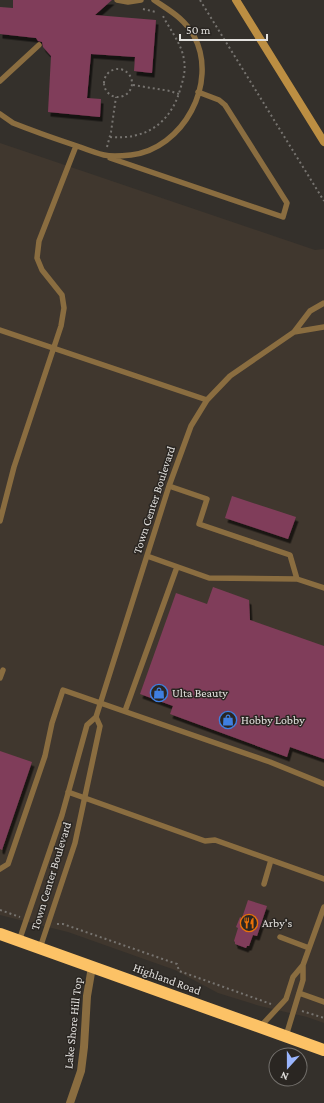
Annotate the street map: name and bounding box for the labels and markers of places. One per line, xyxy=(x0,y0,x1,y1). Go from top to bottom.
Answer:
shop icon: Ulta Beauty xyxy=(149,683,169,703)
place label: Ulta Beauty xyxy=(172,686,228,700)
shop icon: Hobby Lobby xyxy=(218,710,238,730)
place label: Hobby Lobby xyxy=(241,713,305,727)
restaurant icon: Arby's xyxy=(239,913,259,933)
place label: Arby's xyxy=(262,916,292,930)

